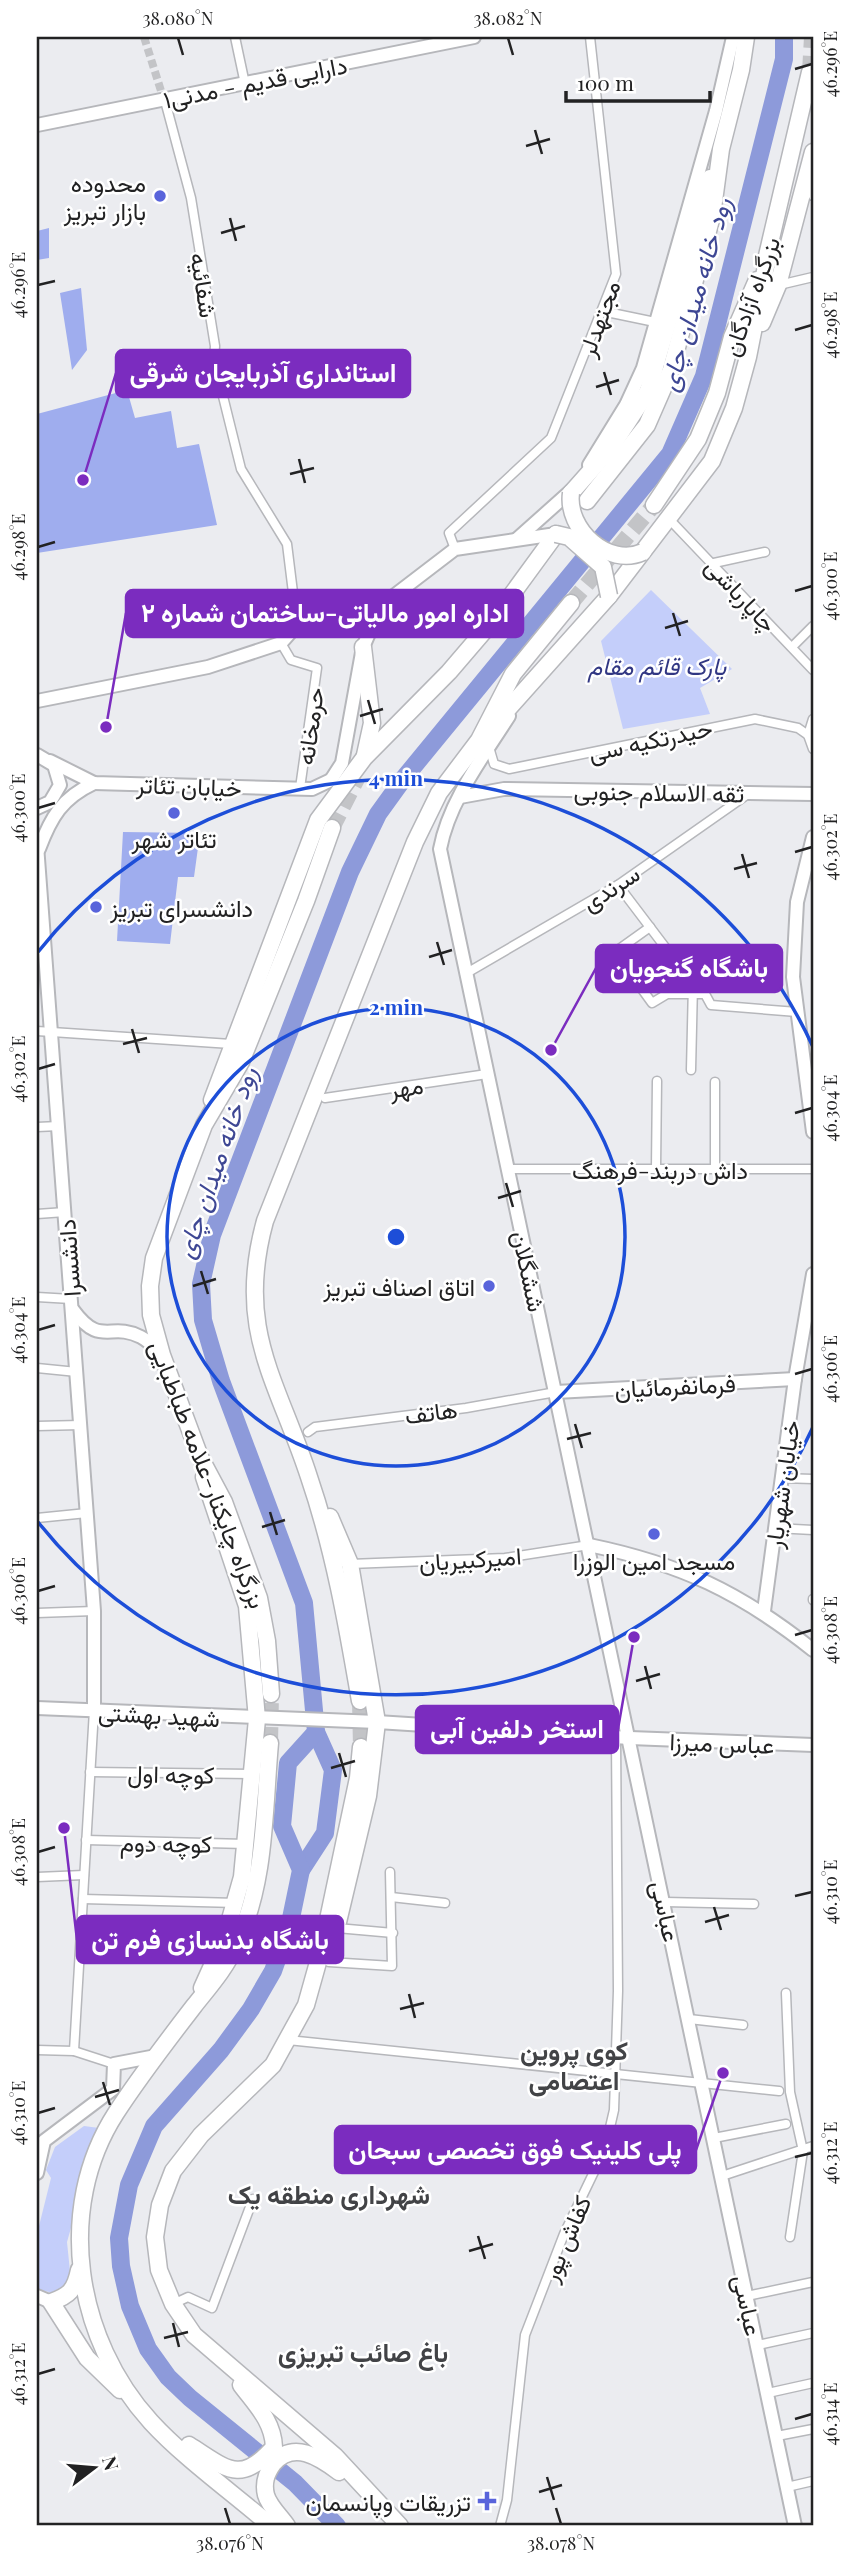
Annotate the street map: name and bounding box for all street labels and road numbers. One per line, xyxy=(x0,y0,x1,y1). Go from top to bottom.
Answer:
street label: دارایی قدیم - مدنی۱ xyxy=(160,47,350,116)
street label: بزرگراه آزادگان xyxy=(714,232,787,361)
street label: شفائیه xyxy=(184,250,226,320)
street label: مجتهدلر xyxy=(569,276,627,362)
street label: چاپارباشی xyxy=(698,550,785,640)
street label: حرمخانه xyxy=(288,685,331,767)
street label: حیدرتکیه سی xyxy=(585,710,715,769)
street label: خیابان تئاتر xyxy=(135,767,242,804)
street label: ثقه الاسلام جنوبی xyxy=(573,774,745,810)
street label: سرندی xyxy=(575,856,646,918)
street label: مهر xyxy=(386,1068,425,1106)
street label: داش دربند-فرهنگ xyxy=(572,1153,748,1186)
street label: دانشسرا xyxy=(49,1218,88,1298)
street label: ششگلان xyxy=(506,1227,554,1315)
street label: بزرگراه چایکنار-علامه طباطبایی xyxy=(141,1335,275,1613)
street label: فرمانفرمائیان xyxy=(614,1366,736,1405)
street label: هاتف xyxy=(403,1392,459,1430)
street label: خیابان شهریار xyxy=(756,1418,807,1551)
street label: امیرکبیریان xyxy=(418,1538,522,1579)
street label: شهید بهشتى xyxy=(97,1695,221,1734)
street label: عباس میرزا xyxy=(669,1724,775,1761)
street label: کوچه اول xyxy=(127,1756,215,1792)
street label: کوچه دوم xyxy=(120,1825,212,1861)
street label: عباسى xyxy=(645,1878,689,1944)
street label: کفاش پور xyxy=(532,2190,599,2288)
street label: عباسی xyxy=(727,2272,771,2338)

